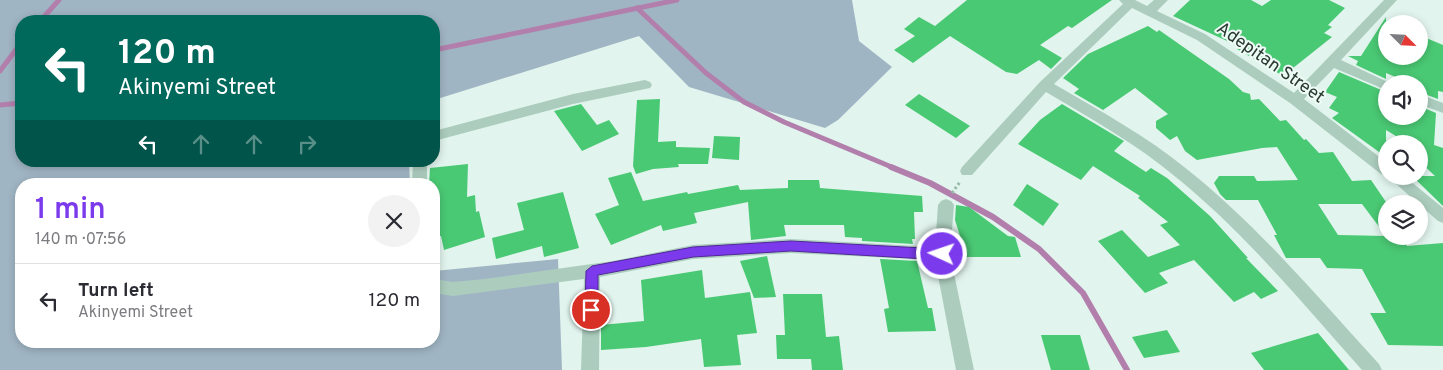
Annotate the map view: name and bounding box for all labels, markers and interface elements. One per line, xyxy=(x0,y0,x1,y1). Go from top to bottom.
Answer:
north arrow xyxy=(1378,15,1428,65)
map controls xyxy=(1378,15,1428,245)
street label: Adepitan Street xyxy=(1212,17,1329,109)
text: 120 m xyxy=(118,32,216,76)
icon: left xyxy=(35,35,100,100)
text: Akinyemi Street xyxy=(118,75,276,102)
button: sound xyxy=(1378,75,1428,125)
icon: left xyxy=(134,130,162,158)
icon: ahead xyxy=(187,130,215,158)
icon: ahead xyxy=(240,130,268,158)
icon: right xyxy=(293,130,321,158)
button: search xyxy=(1378,135,1428,185)
text: 1 min xyxy=(35,192,106,229)
button: close xyxy=(368,195,420,247)
button: layers xyxy=(1378,195,1428,245)
position arrow xyxy=(915,227,967,279)
text: 140 m · 07:56 xyxy=(35,230,126,250)
text: Turn left xyxy=(78,279,154,303)
icon: left xyxy=(35,287,63,315)
text: 120 m xyxy=(369,289,420,313)
pin xyxy=(570,289,612,331)
icon: arrive xyxy=(577,296,605,324)
text: Akinyemi Street xyxy=(78,303,193,323)

